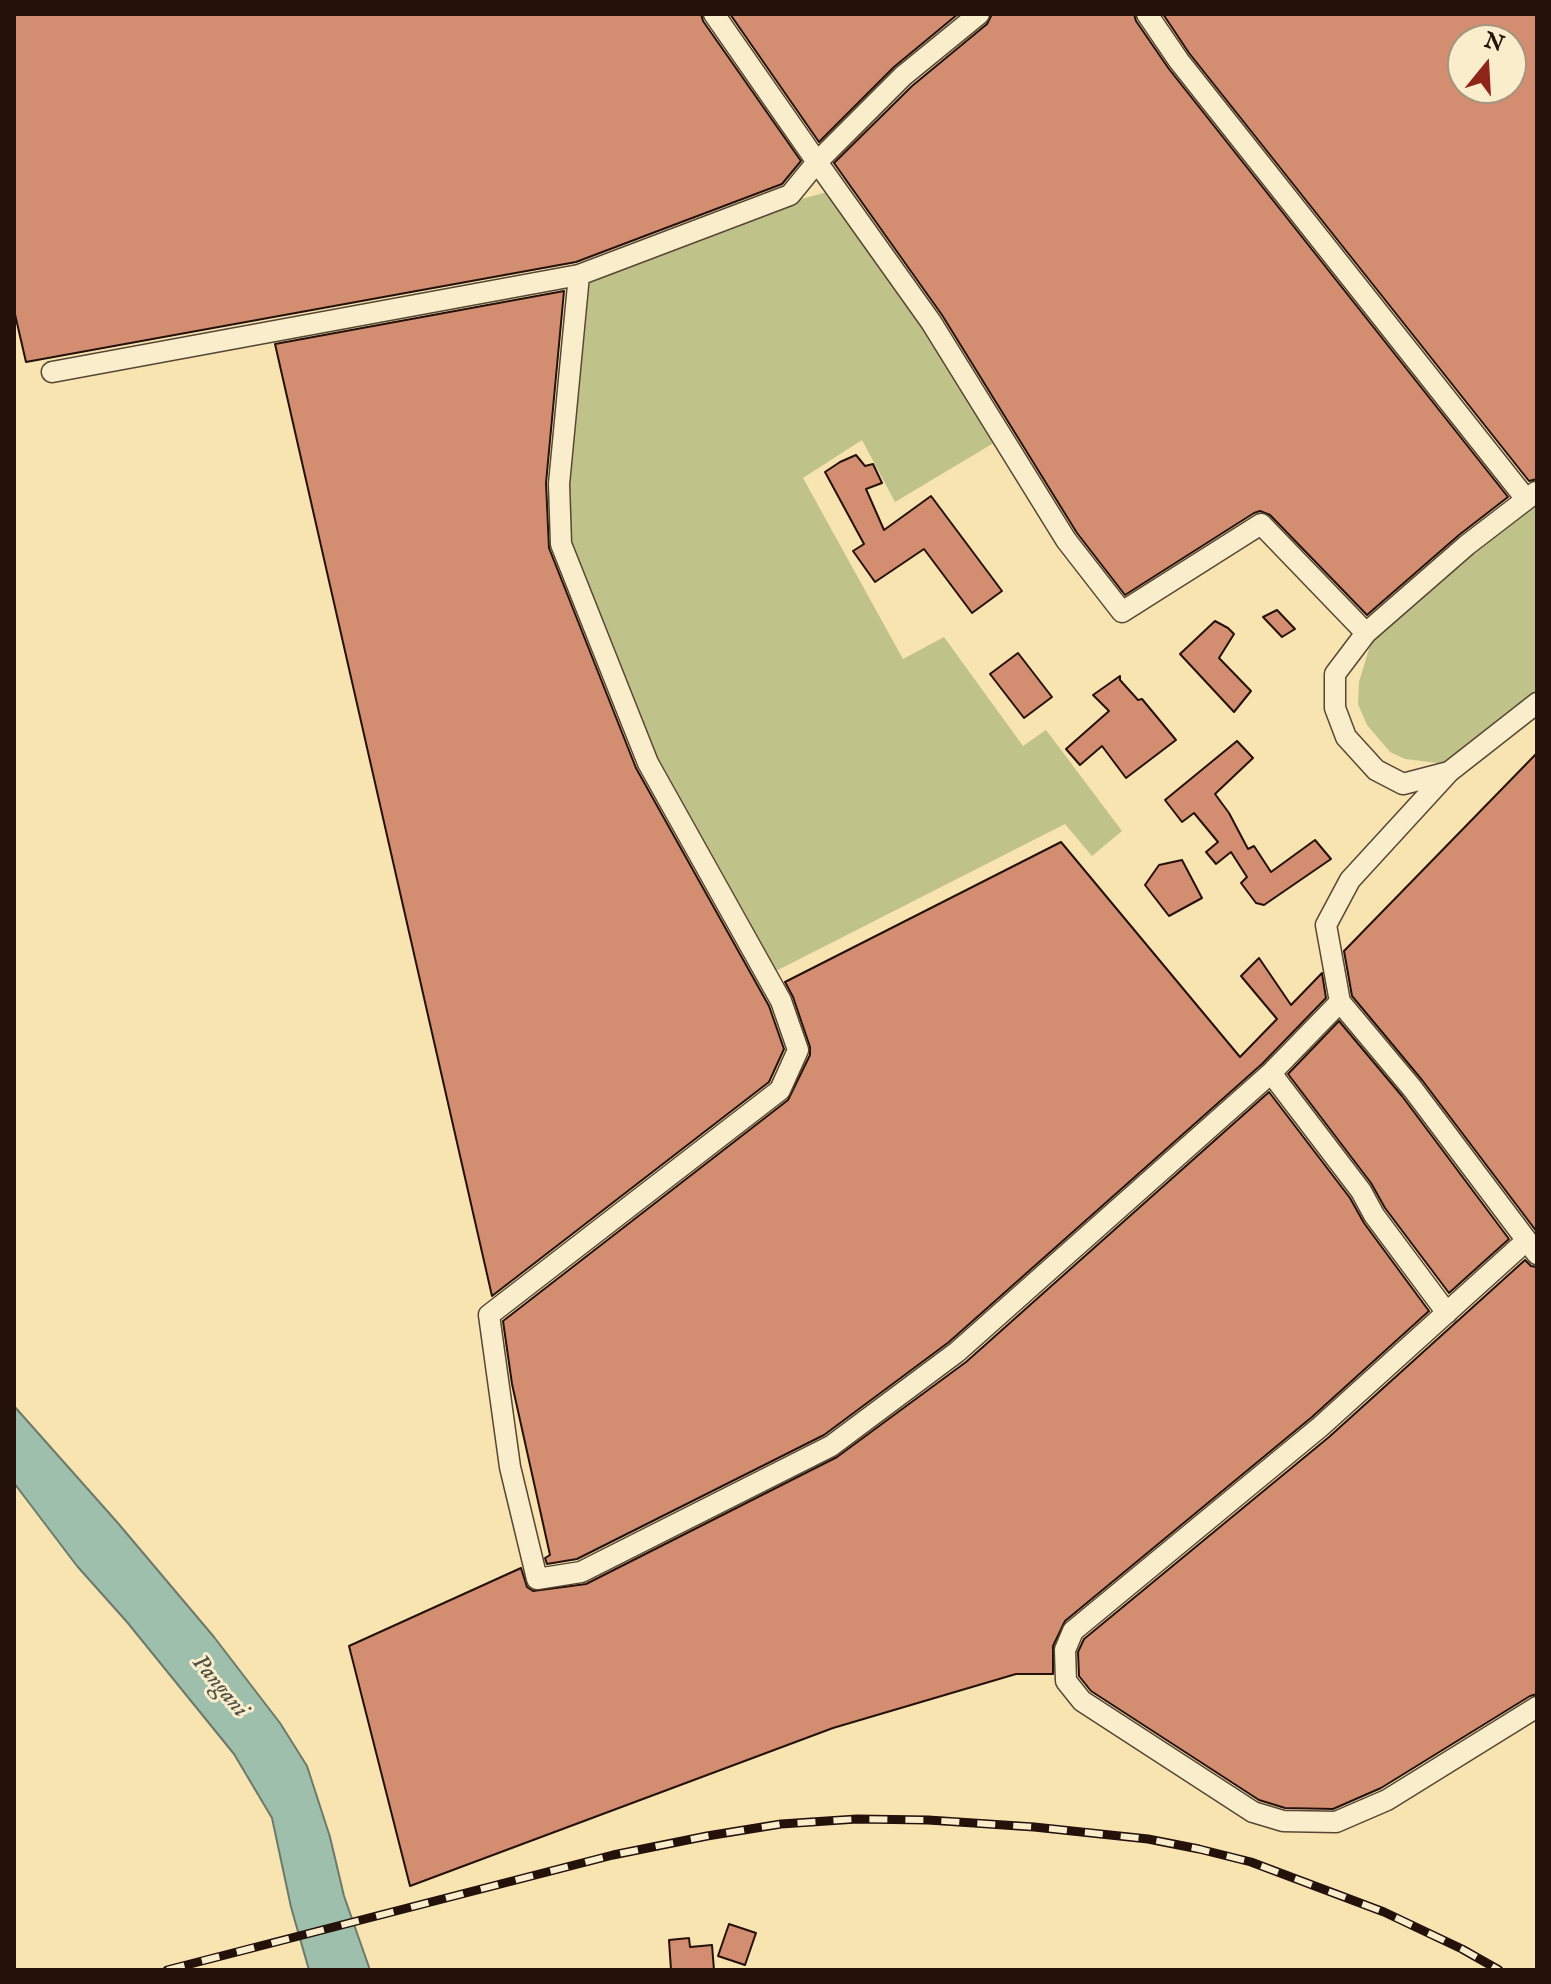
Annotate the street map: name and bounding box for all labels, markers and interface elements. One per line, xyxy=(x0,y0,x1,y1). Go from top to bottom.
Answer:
north arrow xyxy=(1447,24,1527,104)
text: N xyxy=(1480,27,1507,59)
water label: Pangani xyxy=(185,1650,253,1724)

